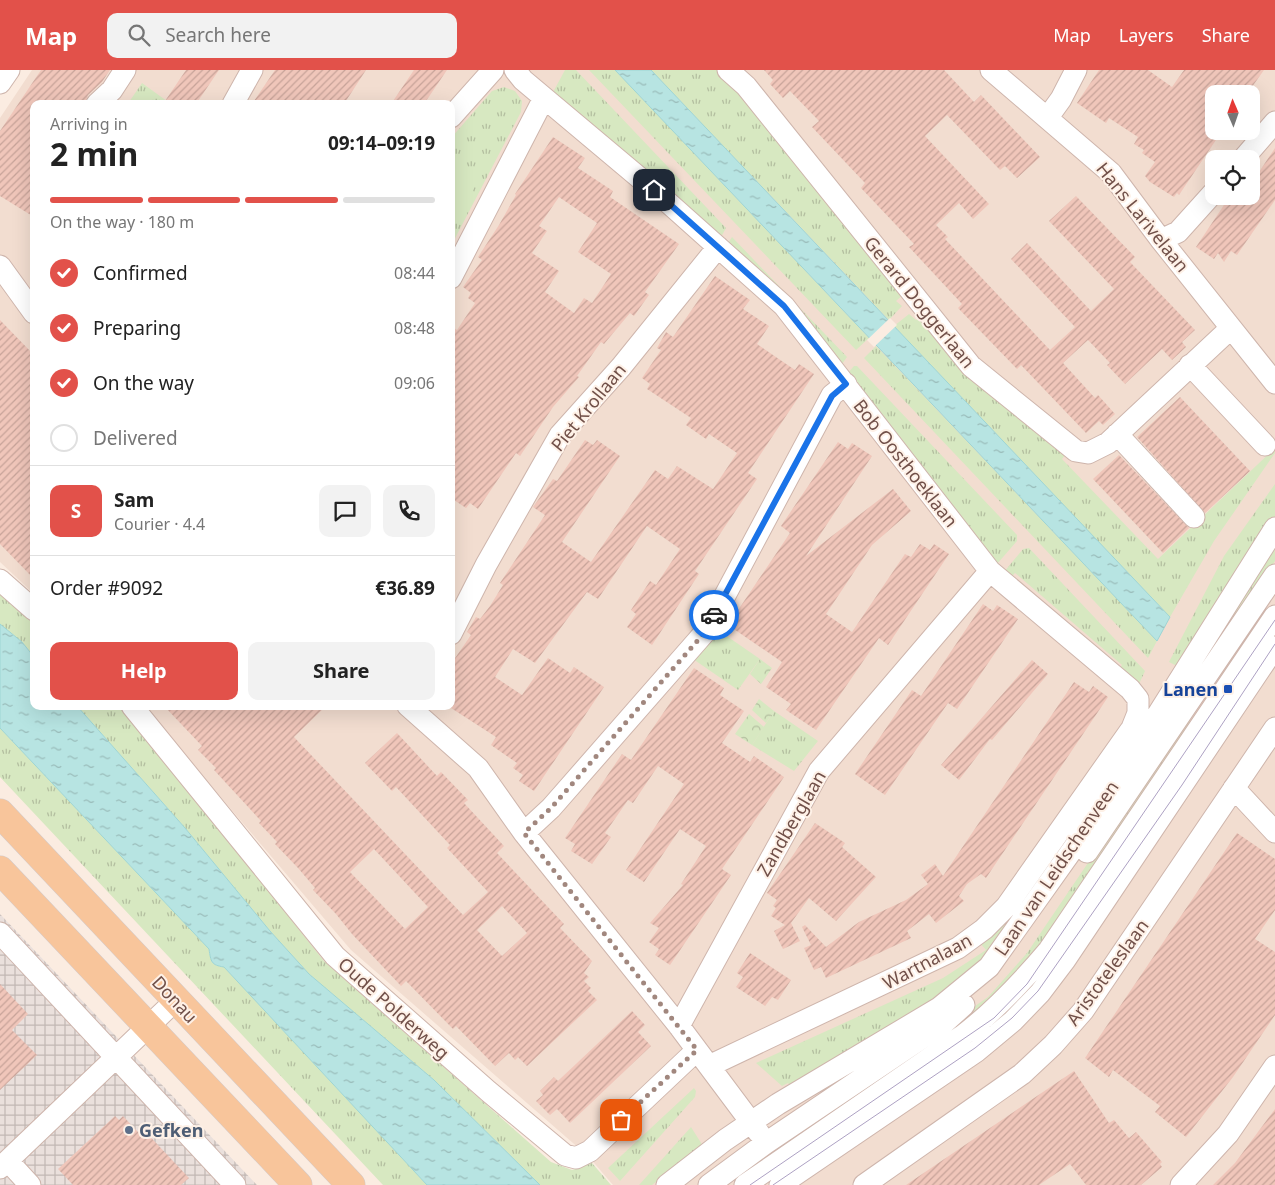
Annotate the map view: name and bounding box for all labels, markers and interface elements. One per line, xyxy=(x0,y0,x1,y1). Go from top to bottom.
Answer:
search box xyxy=(107,13,457,58)
text: Map xyxy=(25,19,77,52)
icon: search xyxy=(125,21,153,49)
text: Search here xyxy=(165,22,271,48)
text: Map xyxy=(1053,23,1091,47)
text: Layers xyxy=(1119,23,1174,47)
text: Share xyxy=(1202,23,1250,47)
north arrow xyxy=(1205,85,1260,140)
map controls xyxy=(1205,85,1260,205)
text: Arriving in xyxy=(50,113,128,135)
text: 09:14–09:19 xyxy=(328,130,435,156)
text: 2 min xyxy=(50,132,138,175)
button: locate xyxy=(1205,150,1260,205)
street label: Hans Larivelaan xyxy=(1091,157,1195,277)
pin xyxy=(633,169,675,211)
icon: home xyxy=(640,176,668,204)
text: On the way · 180 m xyxy=(50,211,194,233)
street label: Gerard Doggerlaan xyxy=(859,231,981,373)
icon: check xyxy=(50,259,78,287)
text: Confirmed xyxy=(93,260,188,286)
text: 08:44 xyxy=(394,262,435,284)
icon: check xyxy=(50,314,78,342)
text: Preparing xyxy=(93,315,181,341)
text: 08:48 xyxy=(394,317,435,339)
street label: Piet Krollaan xyxy=(545,358,631,456)
icon: check xyxy=(50,369,78,397)
text: On the way xyxy=(93,370,194,396)
text: 09:06 xyxy=(394,372,435,394)
street label: Bob Oosthoeklaan xyxy=(848,394,964,532)
text: Delivered xyxy=(93,425,178,451)
button: chat xyxy=(319,485,371,537)
button: phone xyxy=(383,485,435,537)
text: Sam xyxy=(114,487,154,513)
text: S xyxy=(71,498,81,524)
text: Courier · 4.4 xyxy=(114,513,205,535)
text: Order #9092 xyxy=(50,575,163,601)
text: €36.89 xyxy=(375,575,435,601)
courier xyxy=(689,590,739,640)
icon: car xyxy=(700,601,728,629)
button: Help xyxy=(50,642,238,700)
button: Share xyxy=(248,642,435,700)
place label: Lanen xyxy=(1163,677,1218,701)
marker: Lanen xyxy=(1222,683,1234,695)
street label: Zandberglaan xyxy=(751,766,831,880)
street label: Laan van Leidschenveen xyxy=(988,776,1124,960)
street label: Aristoteleslaan xyxy=(1060,914,1154,1030)
street label: Wartnalaan xyxy=(878,927,976,995)
street label: Oude Polderweg xyxy=(333,952,455,1064)
street label: Donau xyxy=(147,970,203,1028)
pin xyxy=(600,1099,642,1141)
icon: bag xyxy=(607,1106,635,1134)
place label: Gefken xyxy=(139,1118,203,1142)
marker: Gefken xyxy=(123,1124,135,1136)

